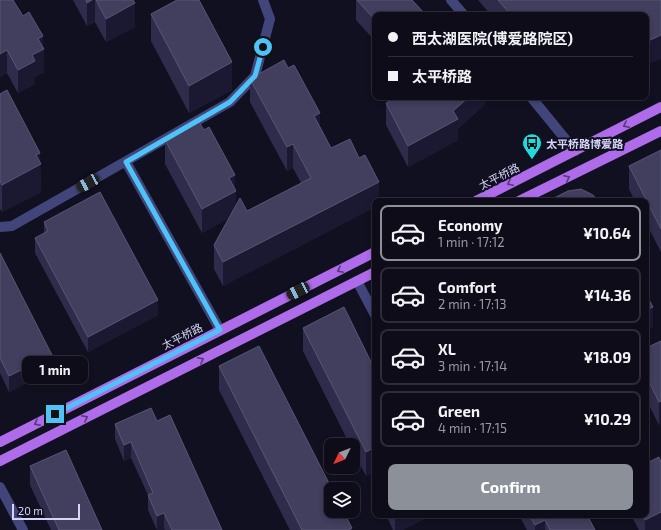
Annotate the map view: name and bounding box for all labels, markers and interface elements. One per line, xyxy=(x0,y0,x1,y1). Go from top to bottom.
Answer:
text: 西太湖医院(博爱路院区) xyxy=(412,29,573,47)
route start xyxy=(254,38,272,56)
text: 太平桥路 xyxy=(412,67,472,85)
one-way arrow xyxy=(623,120,630,127)
bus stop icon: 太平桥路博爱路 xyxy=(521,132,543,160)
place label: 太平桥路博爱路 xyxy=(546,137,624,150)
street label: 太平桥路 xyxy=(476,160,522,192)
car xyxy=(75,172,101,194)
one-way arrow xyxy=(562,175,570,183)
one-way arrow xyxy=(507,179,515,186)
icon: car xyxy=(390,215,426,251)
text: Economy xyxy=(438,216,503,234)
text: ¥10.64 xyxy=(583,224,631,242)
text: 1 min · 17:12 xyxy=(438,234,504,250)
one-way arrow xyxy=(337,265,344,273)
icon: car xyxy=(390,277,426,313)
text: Comfort xyxy=(438,278,496,296)
car xyxy=(285,280,311,302)
text: ¥14.36 xyxy=(584,286,631,304)
text: 2 min · 17:13 xyxy=(438,296,507,312)
street label: 太平桥路 xyxy=(159,320,205,352)
icon: car xyxy=(390,339,426,375)
text: XL xyxy=(438,340,456,358)
text: ¥18.09 xyxy=(583,348,631,366)
callout: 1 min xyxy=(22,356,88,384)
one-way arrow xyxy=(196,357,204,364)
text: 3 min · 17:14 xyxy=(438,358,507,374)
text: 1 min xyxy=(39,362,71,378)
icon: car xyxy=(390,401,426,437)
text: Green xyxy=(438,402,480,420)
route end xyxy=(46,405,64,423)
text: ¥10.29 xyxy=(584,410,631,428)
one-way arrow xyxy=(80,416,88,423)
one-way arrow xyxy=(34,418,41,426)
text: 4 min · 17:15 xyxy=(438,420,507,436)
north arrow xyxy=(324,438,360,474)
map controls xyxy=(324,438,360,518)
button: Confirm xyxy=(388,464,633,510)
button: layers xyxy=(324,482,360,518)
scale bar xyxy=(12,502,80,521)
text: 20 m xyxy=(18,504,43,517)

